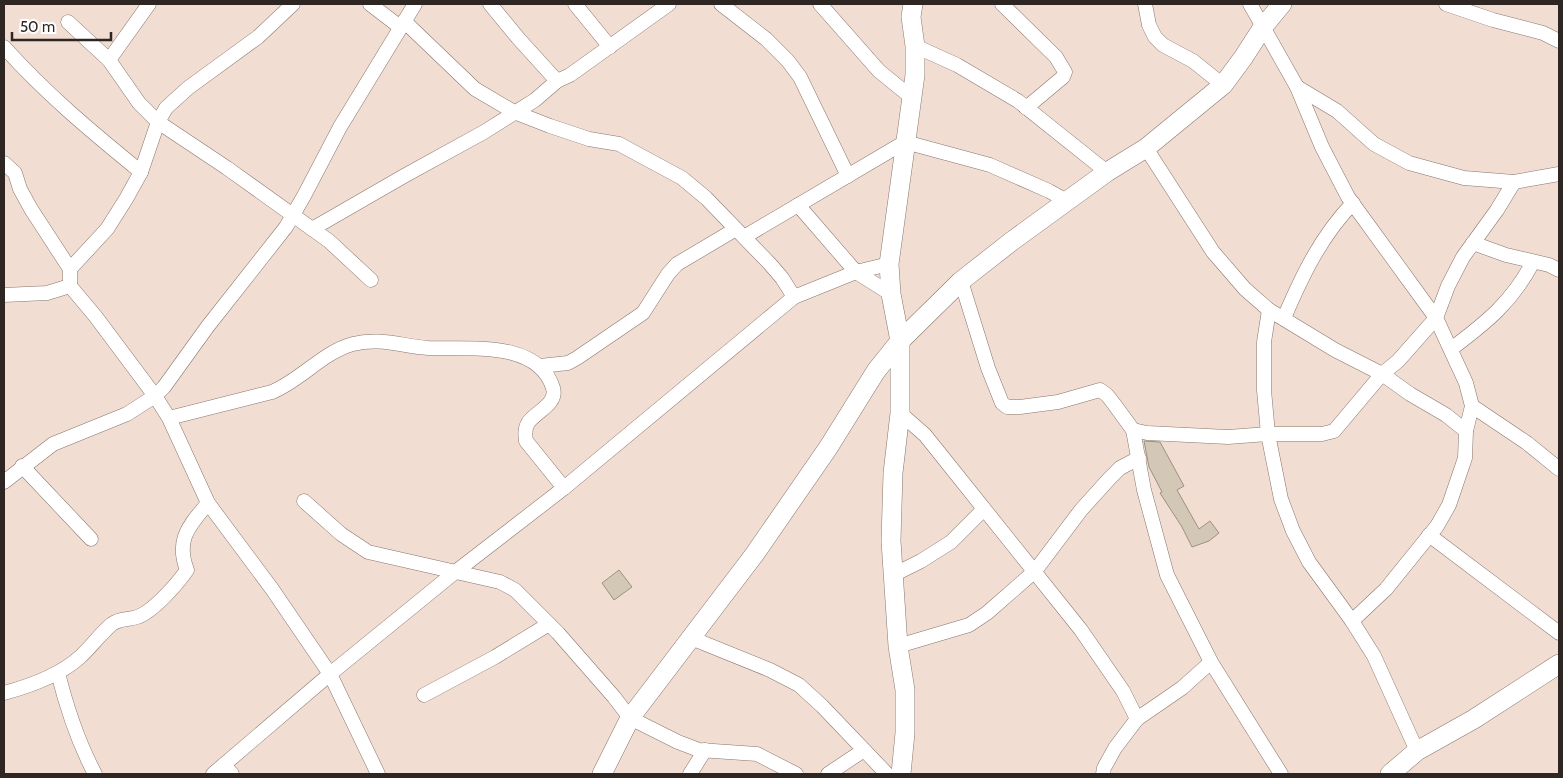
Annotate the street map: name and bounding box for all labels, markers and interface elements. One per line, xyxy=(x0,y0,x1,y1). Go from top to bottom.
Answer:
scale bar xyxy=(12,10,111,42)
text: 50 m xyxy=(20,18,55,36)

